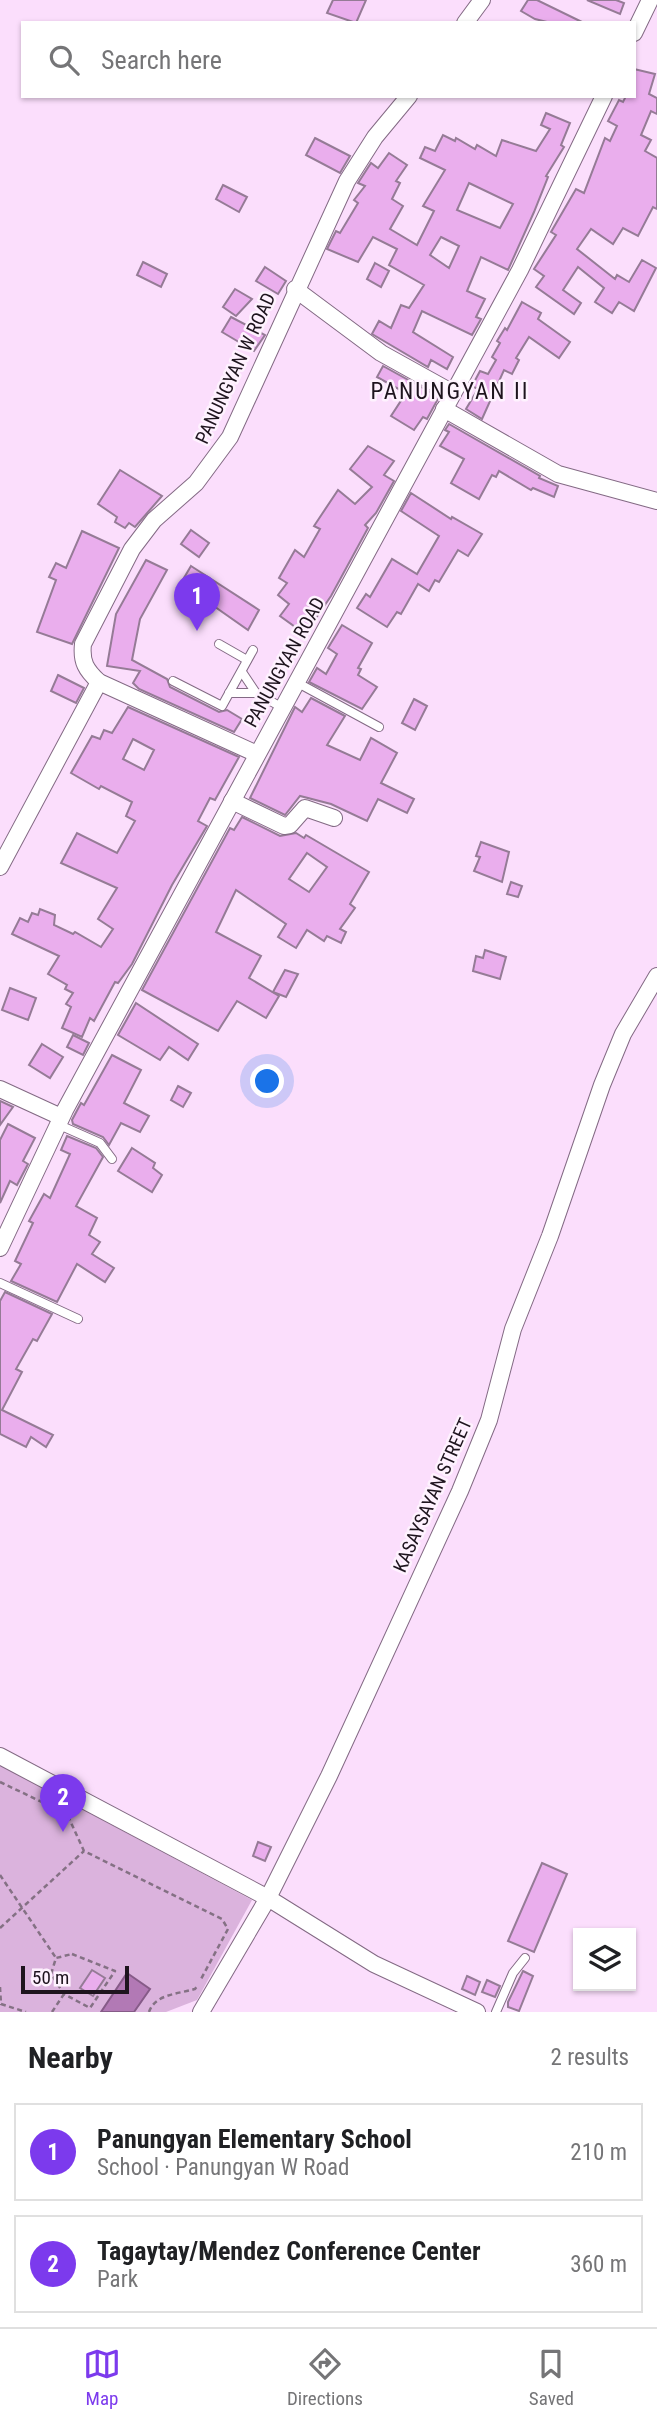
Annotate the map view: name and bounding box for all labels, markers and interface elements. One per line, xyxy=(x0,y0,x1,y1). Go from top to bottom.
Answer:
search box xyxy=(21,21,636,98)
icon: search xyxy=(45,41,83,79)
text: Search here xyxy=(101,45,222,75)
street label: PANUNGYAN W ROAD xyxy=(190,289,280,447)
district label: PANUNGYAN II xyxy=(371,378,529,405)
pin: 1 xyxy=(174,573,220,631)
street label: PANUNGYAN ROAD xyxy=(239,593,330,731)
your location xyxy=(250,1064,284,1098)
street label: KASAYSAYAN STREET xyxy=(388,1415,477,1576)
pin: 2 xyxy=(40,1774,86,1832)
map controls xyxy=(573,1928,636,1991)
button: layers xyxy=(573,1928,636,1991)
scale bar xyxy=(21,1963,130,1995)
text: 50 m xyxy=(32,1966,69,1989)
text: Nearby xyxy=(28,2040,113,2075)
text: 2 results xyxy=(551,2044,629,2071)
text: Panungyan Elementary School xyxy=(97,2124,412,2154)
text: 1 xyxy=(47,2139,59,2166)
text: 210 m xyxy=(570,2139,627,2166)
text: School · Panungyan W Road xyxy=(97,2154,349,2181)
text: Tagaytay/Mendez Conference Center xyxy=(97,2236,481,2266)
text: 2 xyxy=(47,2251,59,2278)
text: 360 m xyxy=(570,2251,627,2278)
text: Park xyxy=(97,2266,138,2293)
tab: Map xyxy=(83,2345,121,2410)
tab: Directions xyxy=(287,2345,363,2410)
tab: Saved xyxy=(529,2345,574,2410)

